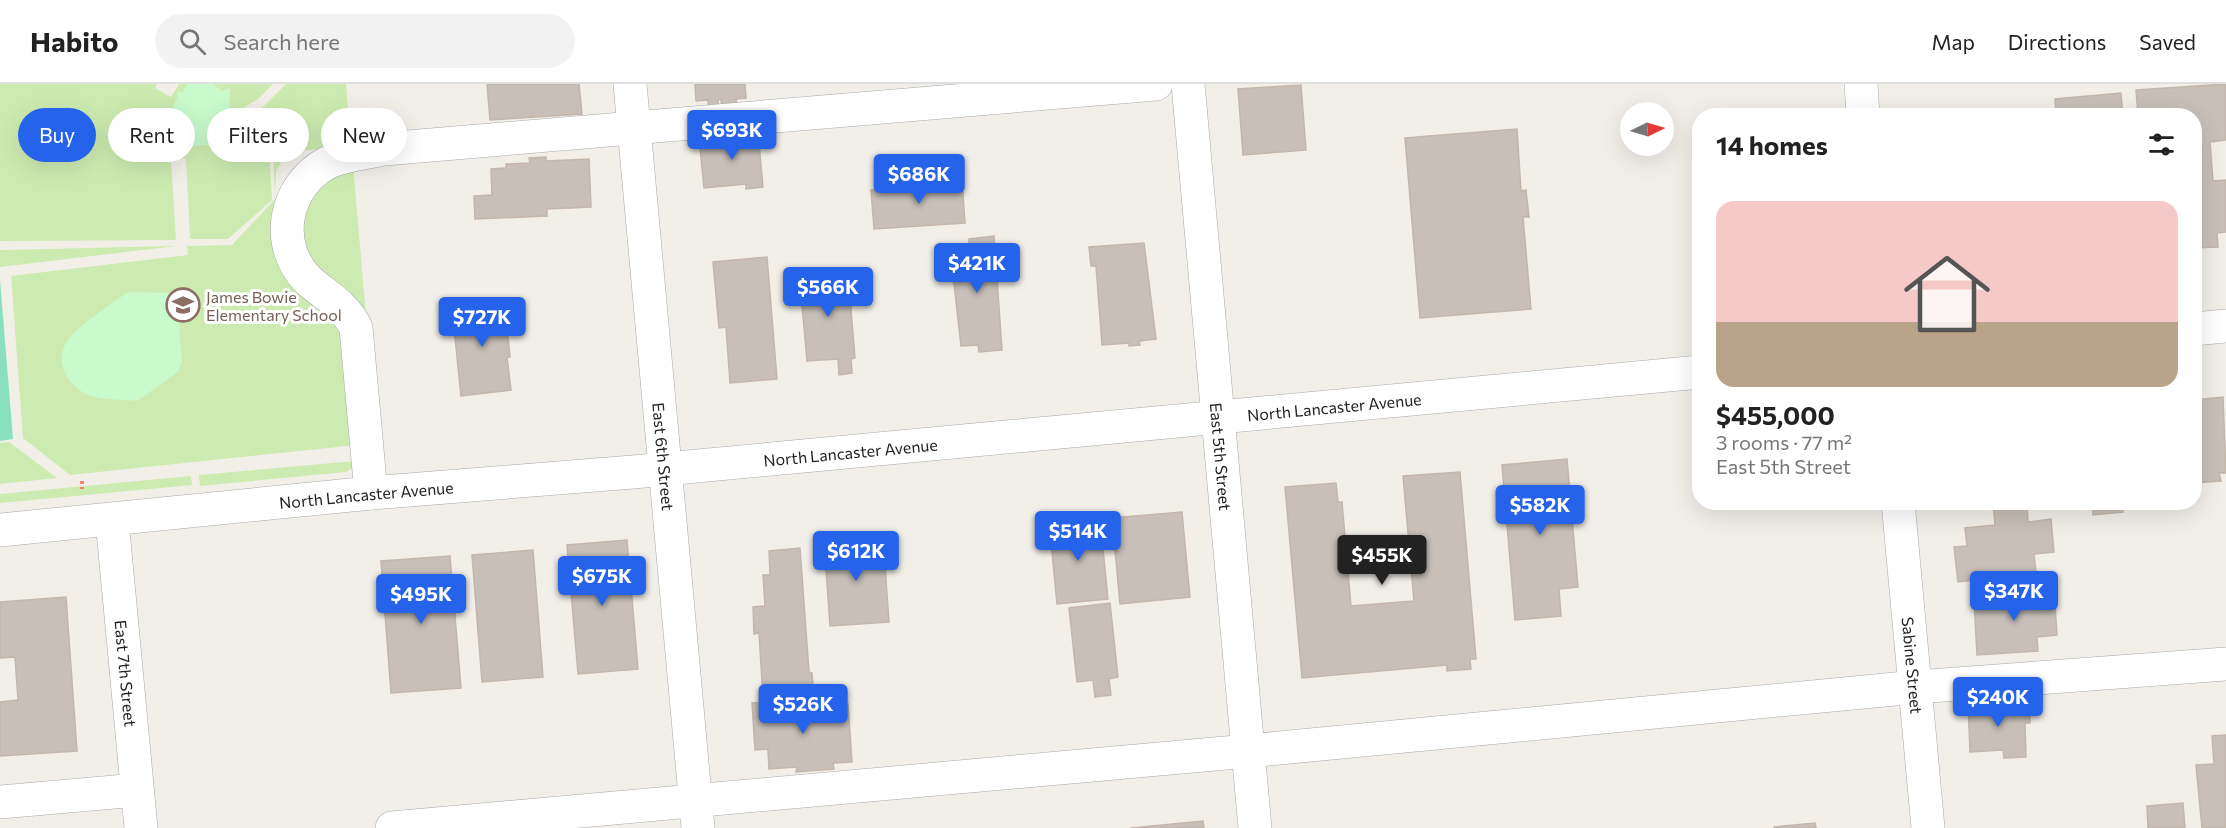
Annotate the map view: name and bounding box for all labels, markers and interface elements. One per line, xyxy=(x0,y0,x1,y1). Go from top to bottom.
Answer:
search box xyxy=(155,14,575,68)
text: Habito xyxy=(30,24,119,58)
icon: search xyxy=(176,25,209,58)
text: Search here xyxy=(224,28,340,55)
text: Map xyxy=(1932,29,1975,54)
text: Directions xyxy=(2008,29,2106,54)
text: Saved xyxy=(2139,29,2196,54)
north arrow xyxy=(1620,102,1674,156)
map controls xyxy=(1620,102,1674,156)
chip: Buy xyxy=(18,108,96,162)
chip: Rent xyxy=(108,108,195,162)
chip: Filters xyxy=(207,108,309,162)
chip: New xyxy=(321,108,407,162)
pin: $693K xyxy=(690,110,774,161)
text: $693K xyxy=(701,117,763,141)
icon: filters xyxy=(2145,128,2178,161)
text: 14 homes xyxy=(1716,129,1828,160)
pin: $686K xyxy=(877,154,961,205)
text: $686K xyxy=(888,161,950,185)
icon: home xyxy=(1893,240,2001,348)
pin: $421K xyxy=(935,243,1019,294)
text: $421K xyxy=(948,250,1006,274)
pin: $566K xyxy=(786,267,870,318)
text: $566K xyxy=(797,274,859,298)
school or university icon: James Bowie Elementary School xyxy=(165,287,201,323)
place label: James Bowie Elementary School xyxy=(206,287,342,324)
pin: $727K xyxy=(440,297,524,348)
text: $727K xyxy=(453,304,511,328)
street label: North Lancaster Avenue xyxy=(1246,389,1422,424)
text: $455,000 xyxy=(1716,399,1835,430)
street label: East 6th Street xyxy=(650,402,678,512)
street label: East 5th Street xyxy=(1207,402,1236,512)
text: 3 rooms · 77 m² xyxy=(1716,430,1852,454)
street label: North Lancaster Avenue xyxy=(762,434,938,469)
text: East 5th Street xyxy=(1716,454,1851,478)
street label: North Lancaster Avenue xyxy=(278,477,454,512)
pin: $582K xyxy=(1498,485,1582,536)
text: $582K xyxy=(1510,492,1570,516)
pin: $514K xyxy=(1036,511,1120,562)
text: $514K xyxy=(1049,518,1107,542)
pin: $612K xyxy=(814,531,898,582)
pin: $455K xyxy=(1340,535,1424,586)
text: $612K xyxy=(827,538,885,562)
text: $455K xyxy=(1351,542,1413,566)
pin: $675K xyxy=(560,556,644,607)
text: $675K xyxy=(572,563,632,587)
pin: $347K xyxy=(1972,571,2056,622)
pin: $495K xyxy=(379,574,463,625)
text: $347K xyxy=(1984,578,2044,602)
text: $495K xyxy=(390,581,452,605)
street label: Sabine Street xyxy=(1899,616,1927,715)
street label: East 7th Street xyxy=(112,619,141,728)
pin: $240K xyxy=(1956,677,2040,728)
pin: $526K xyxy=(761,684,845,735)
text: $240K xyxy=(1967,684,2029,708)
text: $526K xyxy=(773,691,833,715)

